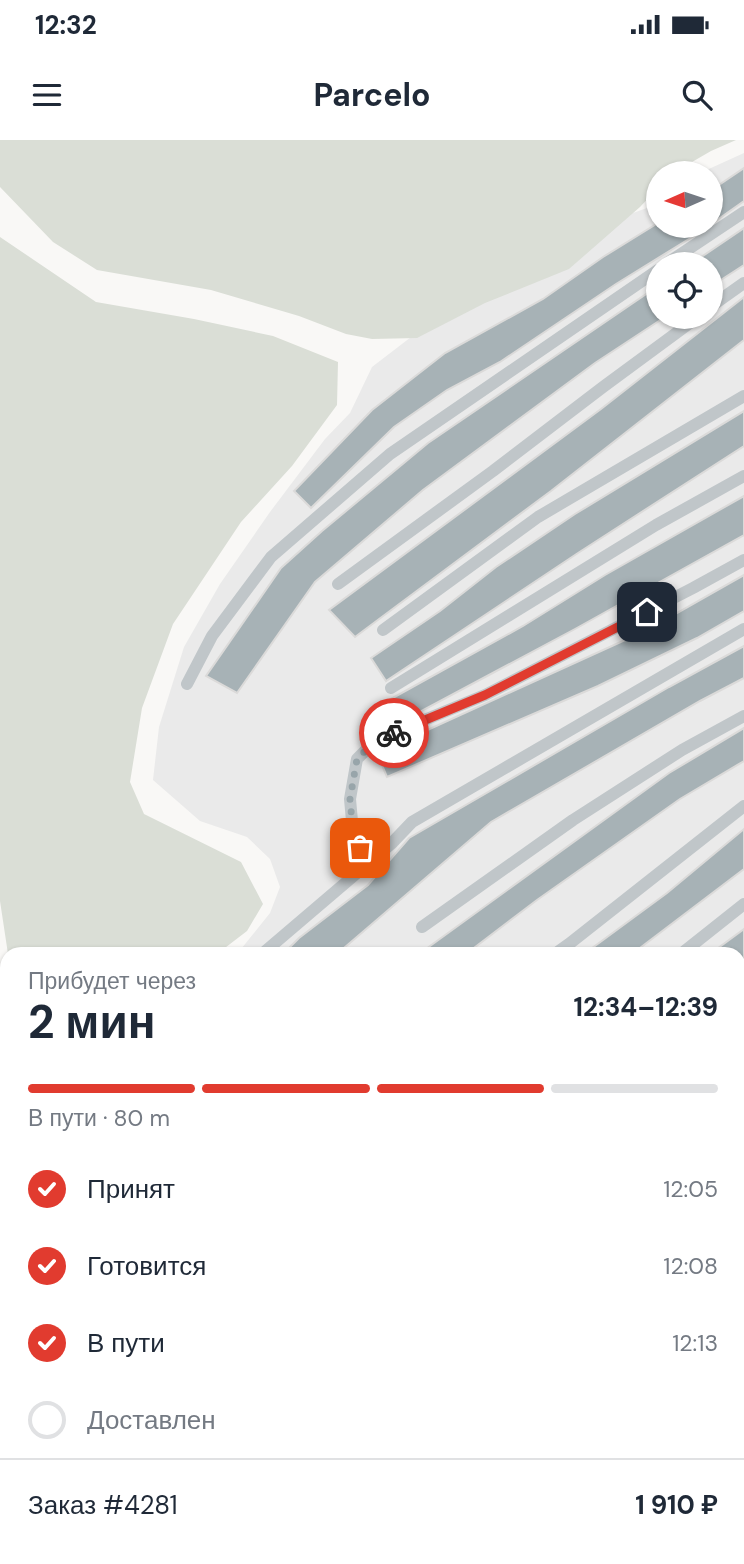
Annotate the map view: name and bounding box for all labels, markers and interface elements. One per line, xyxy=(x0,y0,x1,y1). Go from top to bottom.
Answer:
text: 12:32 xyxy=(35,8,97,42)
text: Parcelo xyxy=(314,74,430,116)
icon: menu xyxy=(28,76,66,114)
icon: search xyxy=(678,76,716,114)
north arrow xyxy=(646,161,723,238)
map controls xyxy=(646,161,723,329)
button: locate xyxy=(646,252,723,329)
pin xyxy=(617,582,677,642)
icon: home xyxy=(628,593,666,631)
courier xyxy=(359,698,429,768)
icon: bike xyxy=(375,714,413,752)
pin xyxy=(330,818,390,878)
icon: bag xyxy=(341,829,379,867)
text: Прибудет через xyxy=(28,966,196,996)
text: 12:34–12:39 xyxy=(574,990,718,1024)
text: 2 мин xyxy=(28,992,155,1052)
text: В пути · 80 m xyxy=(28,1103,170,1133)
icon: check xyxy=(28,1170,66,1208)
text: Принят xyxy=(87,1172,175,1206)
text: 12:05 xyxy=(663,1174,718,1204)
icon: check xyxy=(28,1247,66,1285)
text: Готовится xyxy=(87,1249,206,1283)
text: 12:08 xyxy=(663,1251,718,1281)
icon: check xyxy=(28,1324,66,1362)
text: В пути xyxy=(87,1326,165,1360)
text: 12:13 xyxy=(672,1328,718,1358)
text: Доставлен xyxy=(87,1403,216,1437)
text: Заказ #4281 xyxy=(28,1488,178,1522)
text: 1 910 ₽ xyxy=(635,1488,718,1522)

